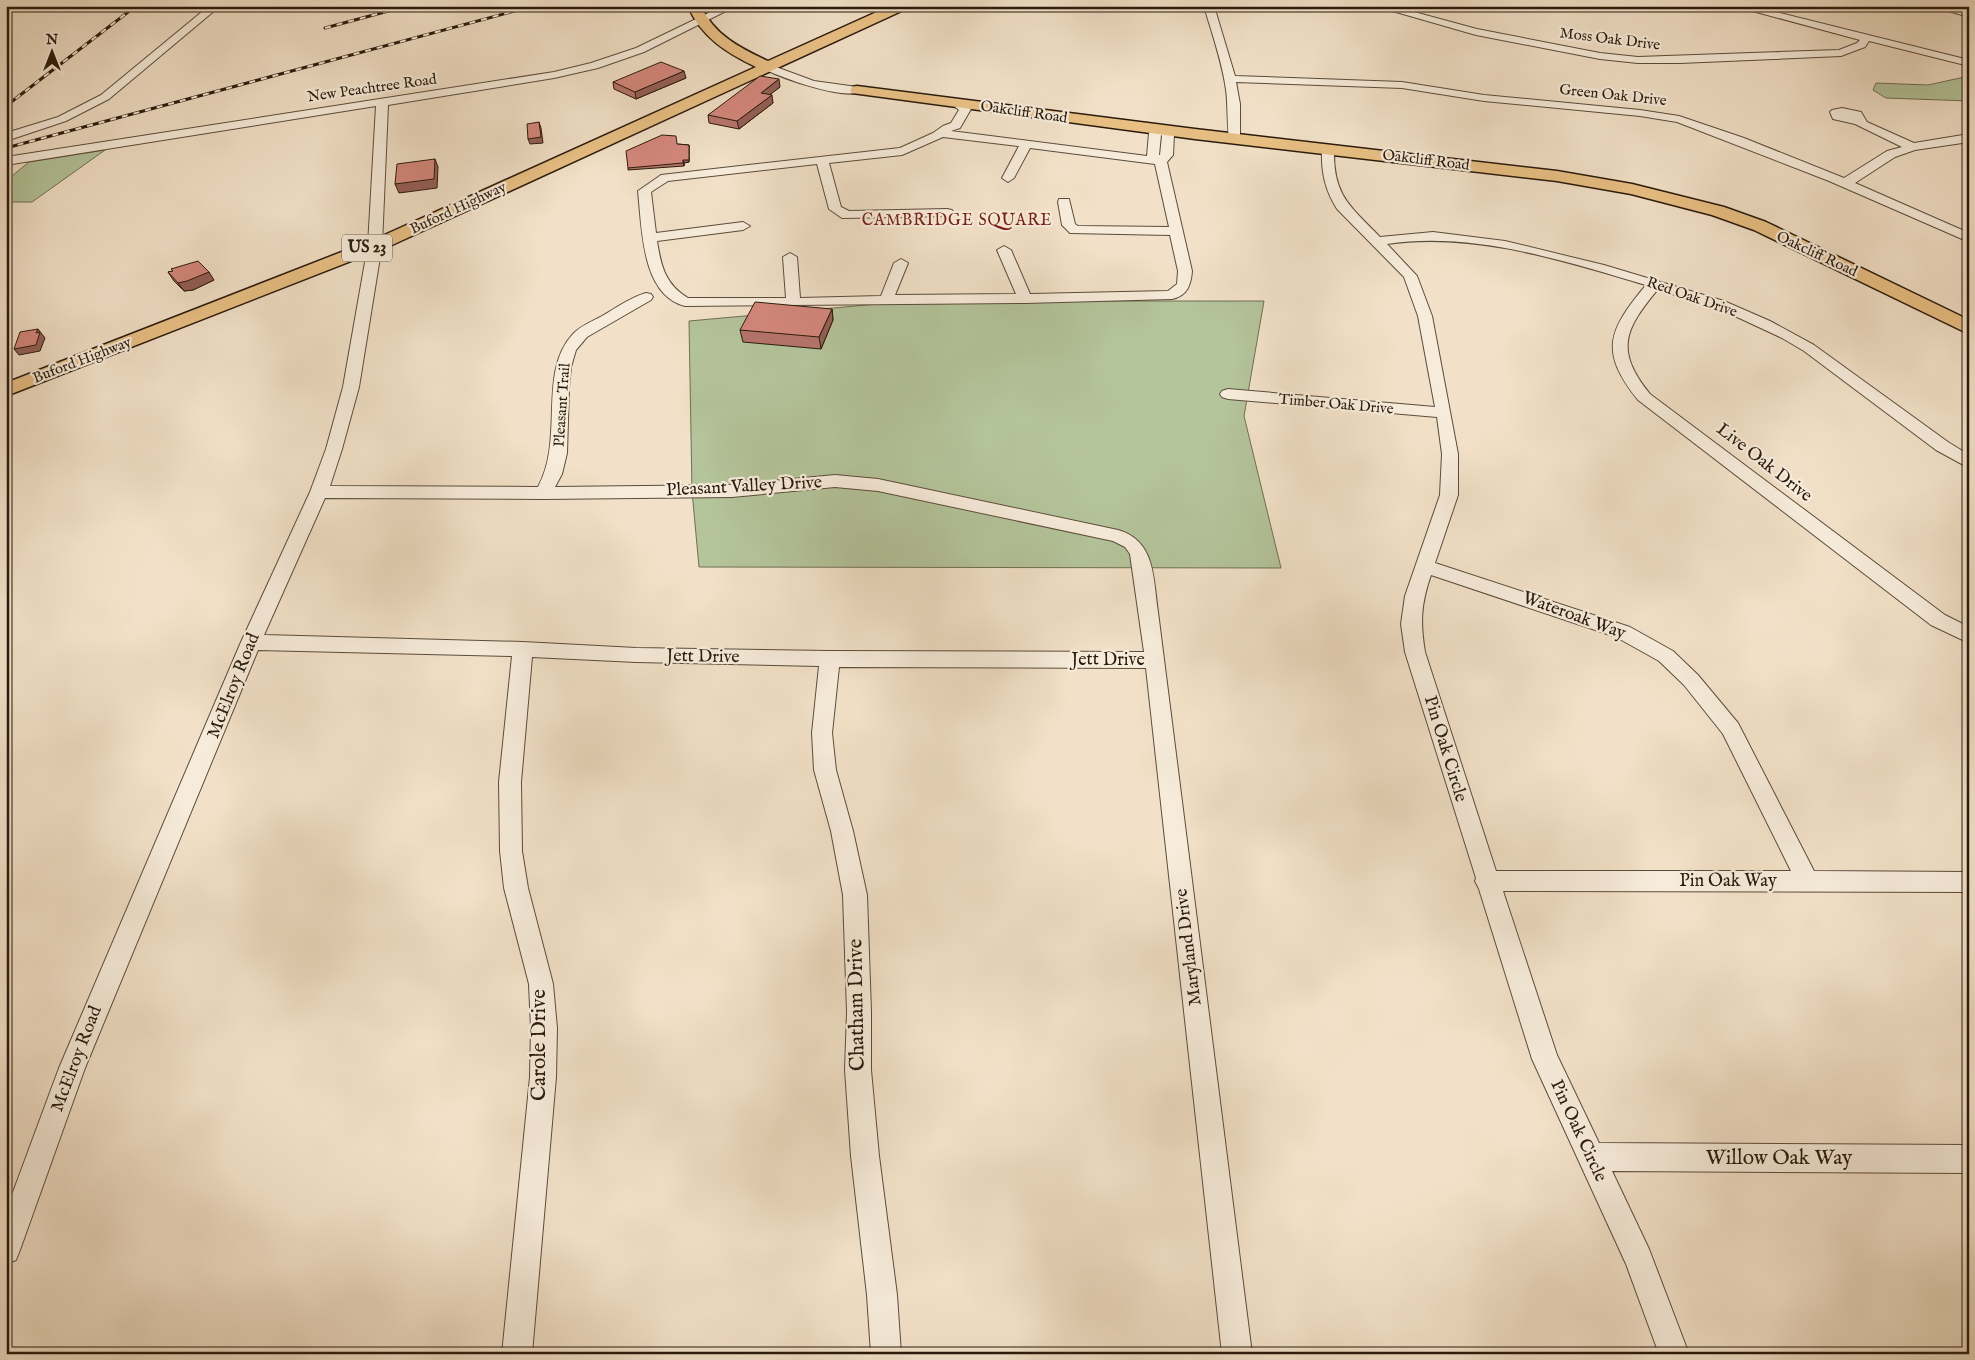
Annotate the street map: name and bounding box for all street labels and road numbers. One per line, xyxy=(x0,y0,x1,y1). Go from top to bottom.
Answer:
street label: Moss Oak Drive xyxy=(1559,23,1661,55)
street label: New Peachtree Road xyxy=(306,69,439,106)
street label: Green Oak Drive xyxy=(1558,80,1668,110)
street label: Oakcliff Road xyxy=(979,97,1070,128)
street label: Oakcliff Road xyxy=(1381,145,1472,175)
street label: Buford Highway xyxy=(407,177,510,239)
street label: Oakcliff Road xyxy=(1773,227,1862,282)
road number: US 23 xyxy=(342,234,392,262)
street label: Red Oak Drive xyxy=(1644,273,1740,321)
street label: Buford Highway xyxy=(30,332,135,388)
street label: Pleasant Trail xyxy=(550,362,574,448)
street label: Timber Oak Drive xyxy=(1278,390,1394,418)
street label: Live Oak Drive xyxy=(1711,418,1817,508)
street label: Pleasant Valley Drive xyxy=(665,471,823,503)
street label: Wateroak Way xyxy=(1519,587,1629,645)
street label: McElroy Road xyxy=(202,630,266,742)
street label: Jett Drive xyxy=(664,645,740,669)
street label: Jett Drive xyxy=(1069,649,1145,672)
street label: Pin Oak Circle xyxy=(1418,693,1472,805)
street label: Pin Oak Way xyxy=(1679,870,1777,893)
street label: Maryland Drive xyxy=(1170,887,1208,1007)
street label: Chatham Drive xyxy=(842,938,872,1071)
street label: Carole Drive xyxy=(526,989,553,1101)
street label: McElroy Road xyxy=(46,1002,108,1115)
street label: Pin Oak Circle xyxy=(1544,1076,1612,1186)
street label: Willow Oak Way xyxy=(1706,1145,1853,1172)

